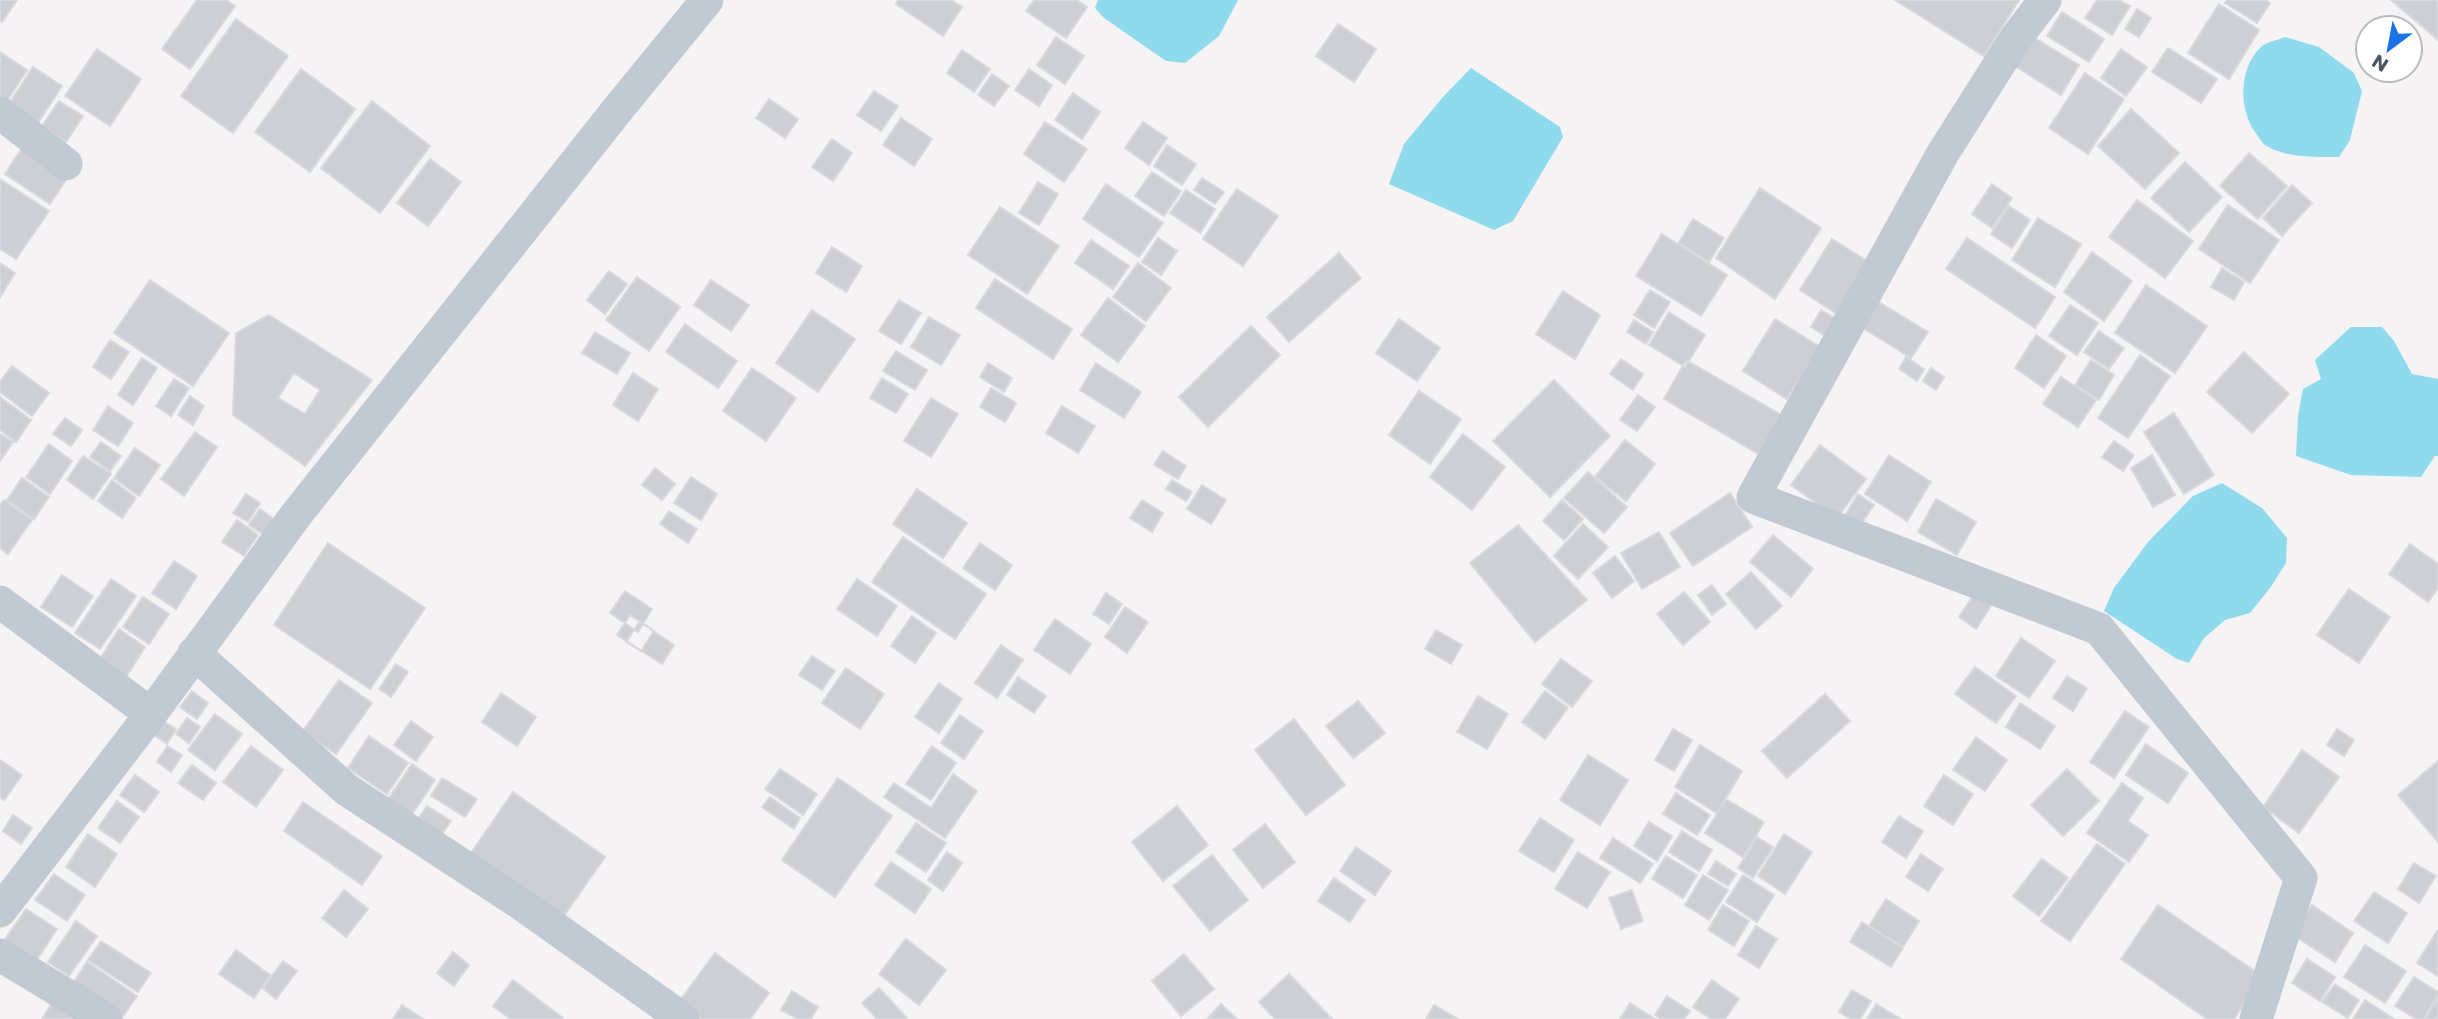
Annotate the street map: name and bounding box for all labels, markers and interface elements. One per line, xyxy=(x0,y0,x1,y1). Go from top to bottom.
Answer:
north arrow xyxy=(2354,14,2424,84)
text: N xyxy=(2367,48,2393,78)

